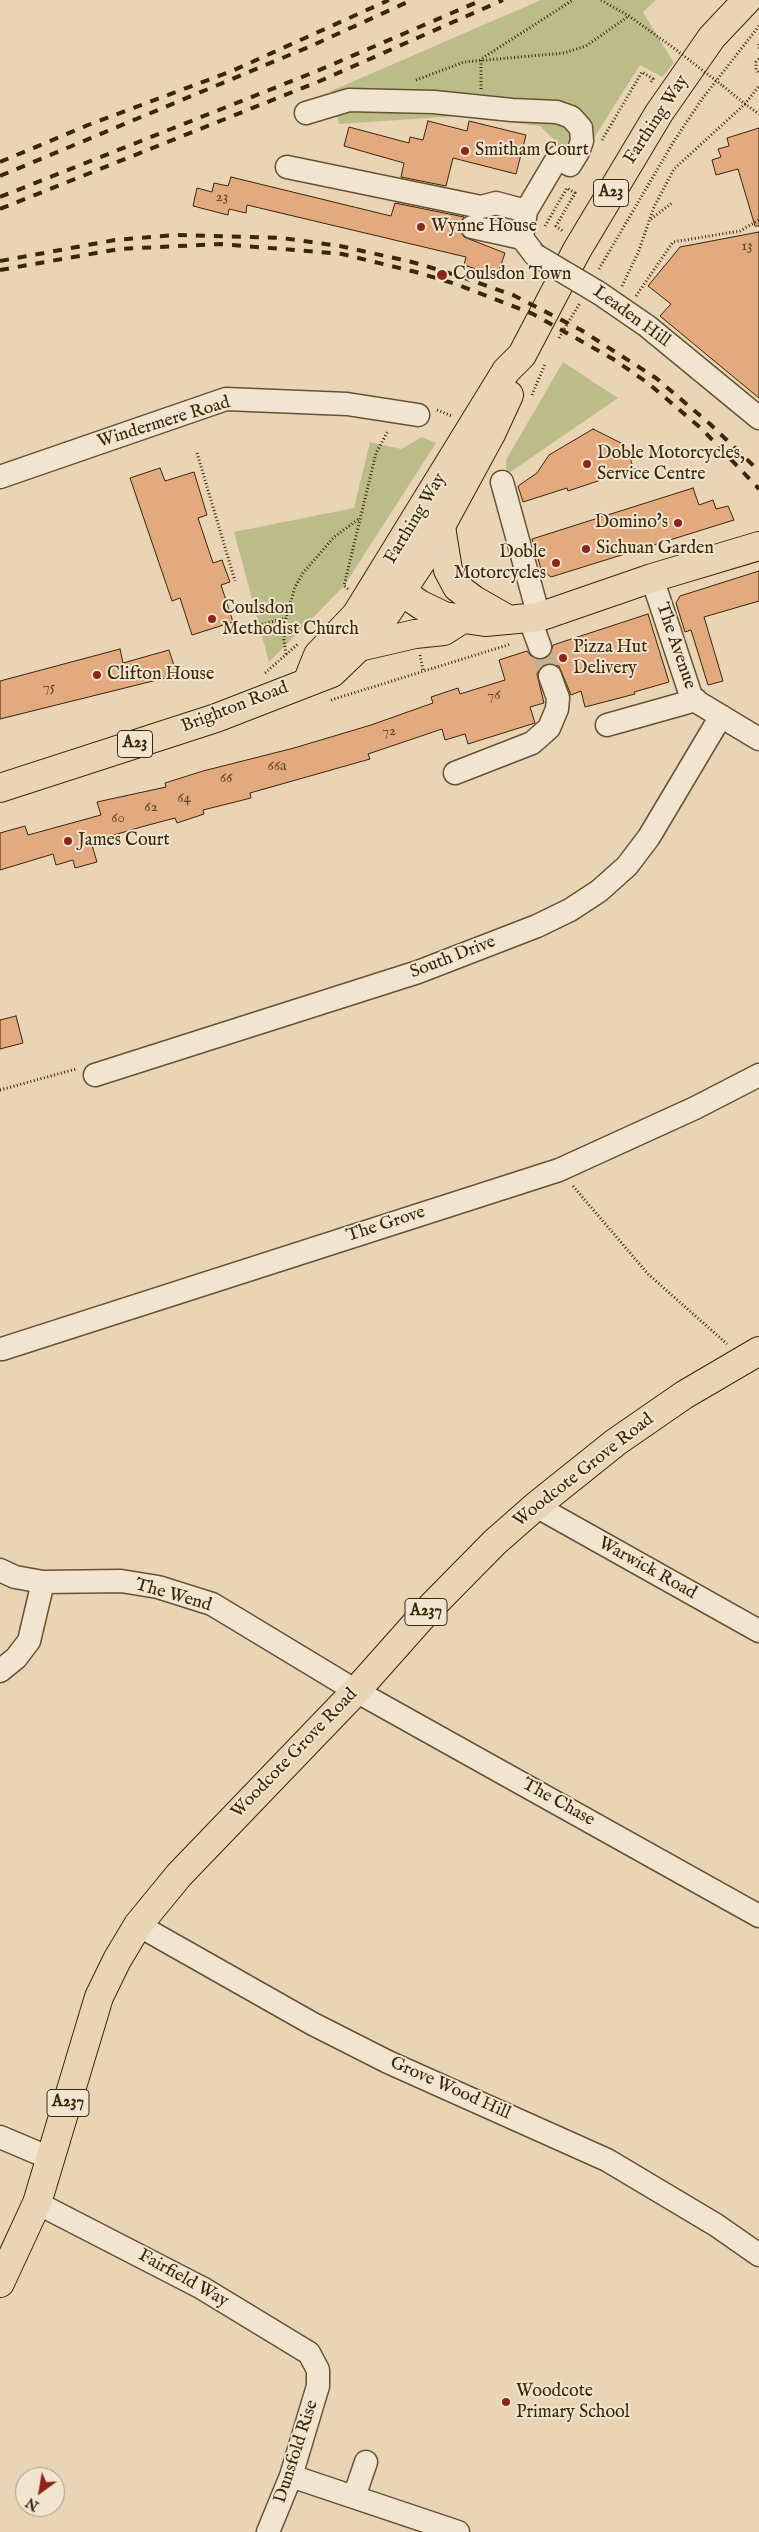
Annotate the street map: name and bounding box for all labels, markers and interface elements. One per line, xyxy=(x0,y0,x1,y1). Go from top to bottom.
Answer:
street label: Farthing Way xyxy=(620,71,694,169)
place label: Smitham Court xyxy=(475,140,589,162)
marker: Smitham Court xyxy=(459,145,471,157)
road number: A23 xyxy=(594,180,628,207)
house number: 23 xyxy=(216,189,228,207)
place label: Wynne House xyxy=(431,216,537,238)
marker: Wynne House xyxy=(415,221,427,233)
house number: 13 xyxy=(741,238,753,256)
place label: Coulsdon Town xyxy=(453,264,571,286)
marker: Coulsdon Town xyxy=(435,268,449,282)
street label: Leaden Hill xyxy=(588,282,674,352)
street label: Windermere Road xyxy=(95,393,233,453)
place label: Doble Motorcycles, Service Centre xyxy=(597,443,745,486)
marker: Doble Motorcycles, Service Centre xyxy=(581,458,593,470)
street label: Farthing Way xyxy=(380,470,452,568)
place label: Domino's xyxy=(595,512,668,534)
marker: Domino's xyxy=(672,517,684,529)
place label: Sichuan Garden xyxy=(596,538,714,560)
place label: Doble Motorcycles xyxy=(454,542,546,584)
marker: Sichuan Garden xyxy=(580,543,592,555)
marker: Doble Motorcycles xyxy=(550,557,562,569)
place label: Coulsdon Methodist Church xyxy=(222,598,359,640)
street label: The Avenue xyxy=(650,600,700,692)
marker: Coulsdon Methodist Church xyxy=(206,613,218,625)
place label: Pizza Hut Delivery xyxy=(573,637,647,680)
marker: Pizza Hut Delivery xyxy=(557,652,569,664)
place label: Clifton House xyxy=(107,664,214,686)
marker: Clifton House xyxy=(91,669,103,681)
street label: Brighton Road xyxy=(179,678,291,738)
house number: 75 xyxy=(43,679,55,697)
house number: 76 xyxy=(487,687,501,705)
house number: 72 xyxy=(382,723,396,741)
road number: A23 xyxy=(118,731,152,758)
house number: 66a xyxy=(267,758,287,776)
house number: 66 xyxy=(220,770,232,788)
house number: 64 xyxy=(177,790,191,808)
house number: 62 xyxy=(144,799,158,817)
house number: 60 xyxy=(111,810,125,828)
place label: James Court xyxy=(78,830,170,852)
marker: James Court xyxy=(62,835,74,847)
street label: South Drive xyxy=(407,932,499,984)
street label: The Grove xyxy=(344,1202,428,1248)
street label: Woodcote Grove Road xyxy=(509,1409,659,1533)
street label: Warwick Road xyxy=(594,1533,700,1605)
street label: The Wend xyxy=(132,1575,214,1617)
road number: A237 xyxy=(405,1598,447,1625)
street label: Woodcote Grove Road xyxy=(227,1685,363,1823)
street label: The Chase xyxy=(518,1774,598,1832)
street label: Grove Wood Hill xyxy=(386,2053,514,2125)
road number: A237 xyxy=(47,2090,89,2116)
street label: Fairfield Way xyxy=(134,2245,232,2313)
place label: Woodcote Primary School xyxy=(516,2381,630,2424)
marker: Woodcote Primary School xyxy=(500,2396,512,2408)
street label: Dunsfold Rise xyxy=(270,2398,324,2506)
north arrow xyxy=(15,2467,65,2517)
text: N xyxy=(23,2493,42,2515)

